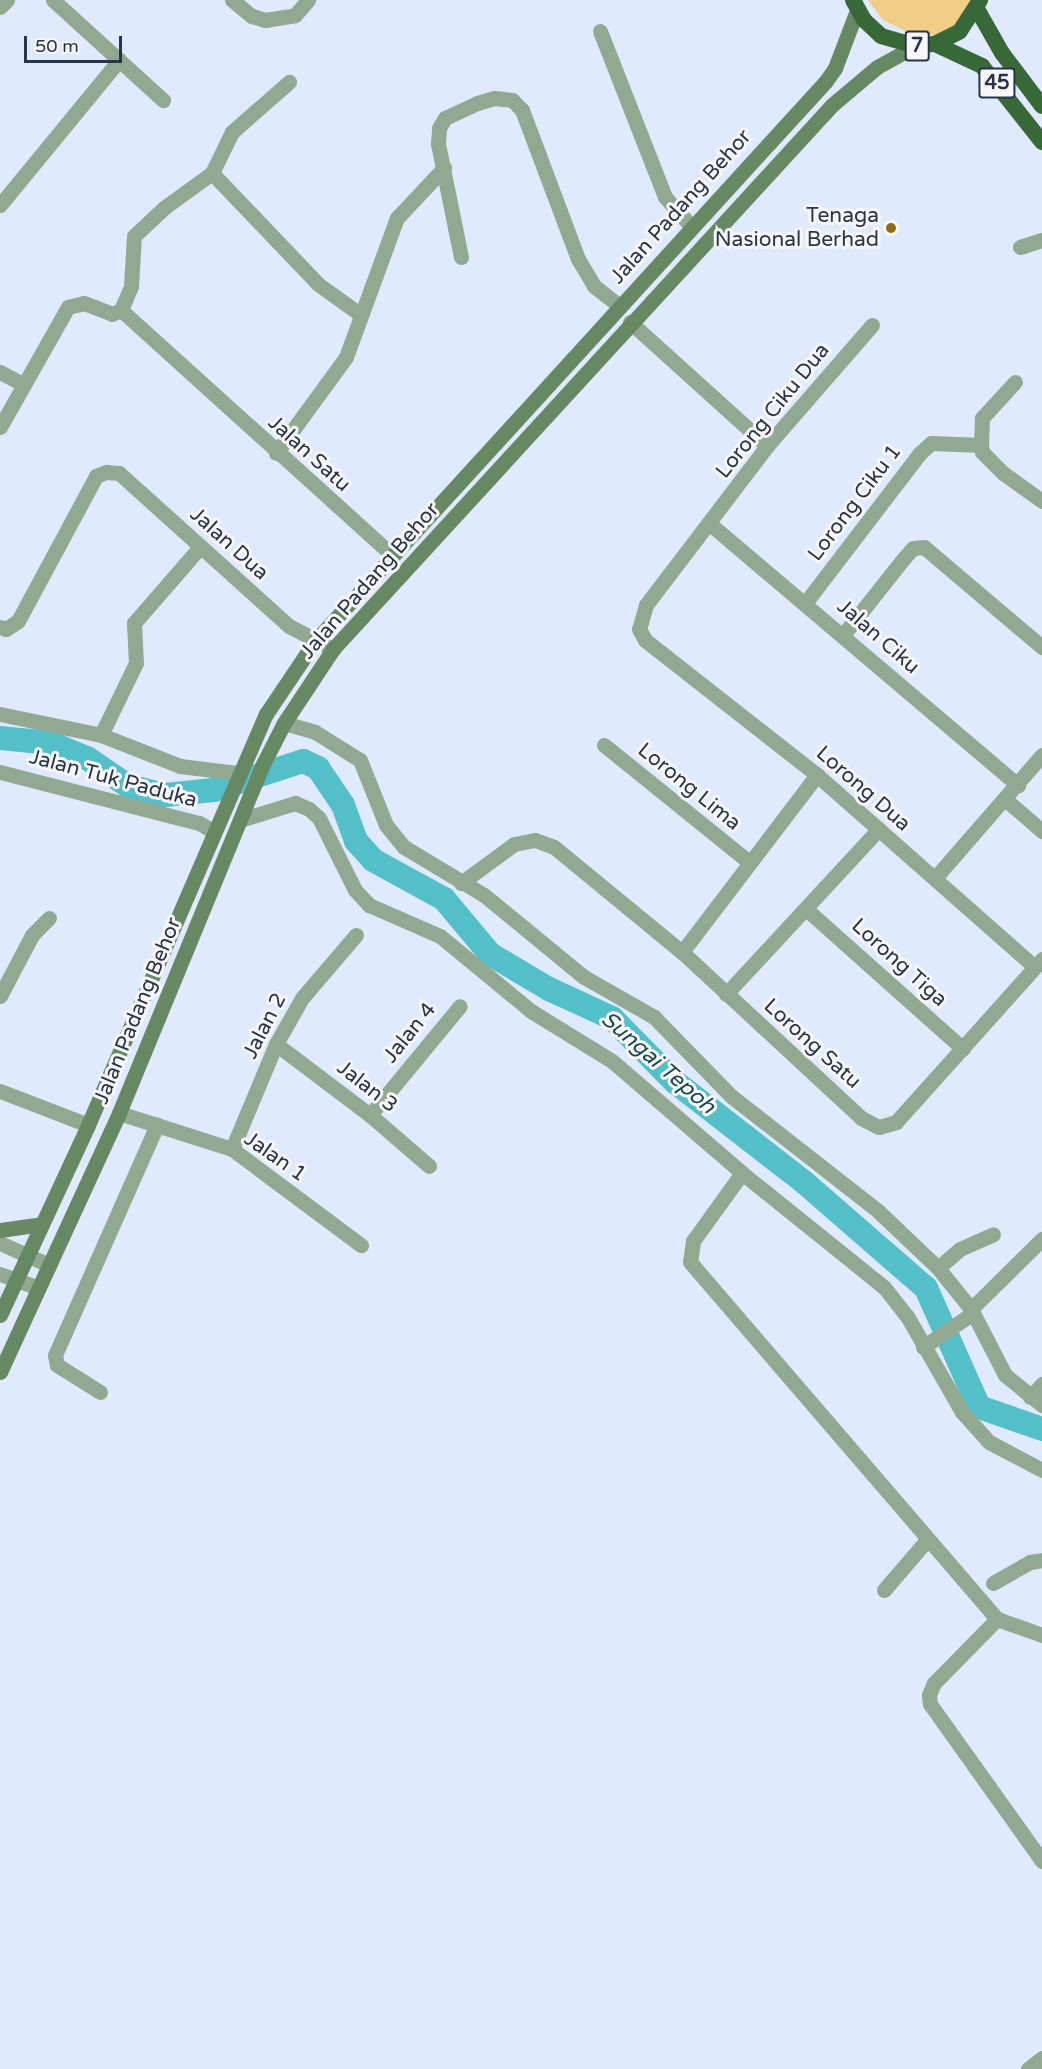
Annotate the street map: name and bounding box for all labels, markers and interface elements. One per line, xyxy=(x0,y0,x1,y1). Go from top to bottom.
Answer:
scale bar xyxy=(27,24,124,62)
road number: 7 xyxy=(904,29,930,63)
text: 50 m xyxy=(35,35,79,57)
road number: 45 xyxy=(978,66,1016,100)
street label: Jalan Padang Behor xyxy=(605,125,757,289)
place label: Tenaga Nasional Berhad xyxy=(715,203,879,253)
marker: Tenaga Nasional Berhad xyxy=(884,221,898,235)
street label: Lorong Ciku Dua xyxy=(711,338,835,484)
street label: Jalan Satu xyxy=(263,410,355,498)
street label: Lorong Ciku 1 xyxy=(803,440,907,566)
street label: Jalan Padang Behor xyxy=(295,498,445,664)
street label: Jalan Dua xyxy=(185,502,273,586)
street label: Jalan Ciku xyxy=(832,594,924,680)
street label: Lorong Lima xyxy=(632,738,746,836)
street label: Lorong Dua xyxy=(811,741,915,837)
street label: Jalan Tuk Paduka xyxy=(26,745,200,813)
street label: Jalan Padang Behor xyxy=(89,914,187,1108)
street label: Lorong Tiga xyxy=(846,914,952,1012)
street label: Jalan 2 xyxy=(238,989,292,1063)
street label: Lorong Satu xyxy=(758,994,866,1094)
street label: Jalan 4 xyxy=(378,998,442,1068)
water label: Sungai Tepoh xyxy=(595,1006,721,1120)
street label: Jalan 3 xyxy=(332,1056,402,1118)
street label: Jalan 1 xyxy=(239,1127,311,1187)

